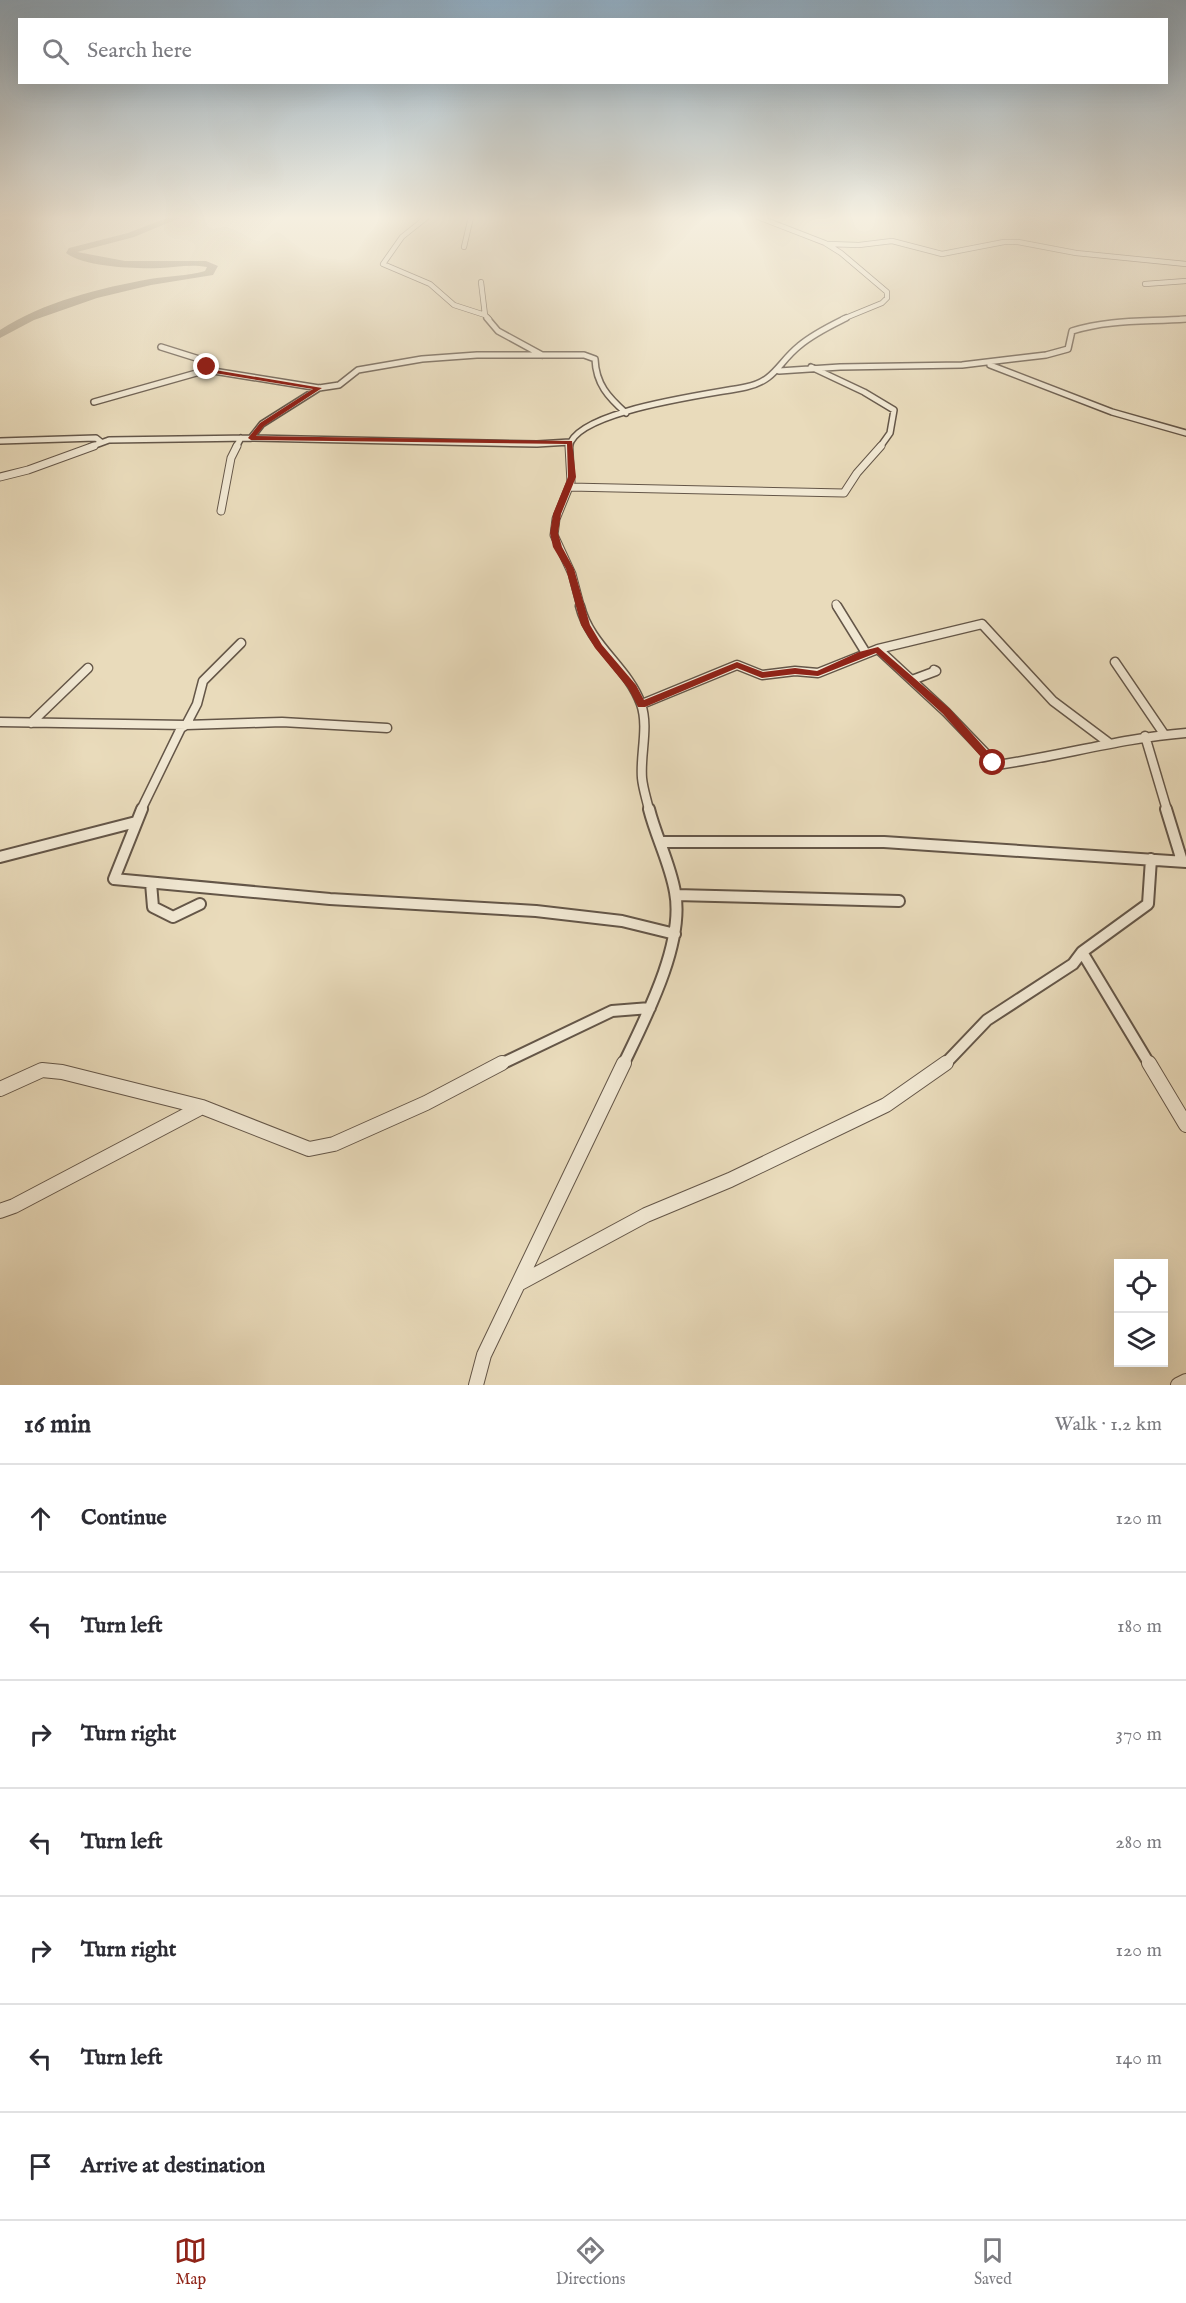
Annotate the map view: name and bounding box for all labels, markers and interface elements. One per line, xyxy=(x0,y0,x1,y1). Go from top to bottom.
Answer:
search box xyxy=(18,18,1168,84)
icon: search xyxy=(39,35,72,68)
text: Search here xyxy=(87,37,192,65)
route end xyxy=(193,353,219,379)
route start xyxy=(979,749,1005,775)
map controls xyxy=(1114,1259,1168,1367)
button: locate xyxy=(1114,1259,1168,1313)
button: layers xyxy=(1114,1313,1168,1367)
text: 16 min xyxy=(24,1408,91,1441)
text: Walk · 1.2 km xyxy=(1055,1412,1162,1437)
icon: ahead xyxy=(24,1502,57,1535)
text: Continue xyxy=(81,1504,167,1532)
text: 120 m xyxy=(1116,1506,1162,1531)
icon: left xyxy=(24,1610,57,1643)
text: Turn left xyxy=(81,1612,163,1640)
text: 180 m xyxy=(1117,1614,1162,1639)
icon: right xyxy=(24,1718,57,1751)
text: Turn right xyxy=(81,1720,176,1748)
text: 370 m xyxy=(1116,1722,1162,1747)
icon: left xyxy=(24,1826,57,1859)
text: Turn left xyxy=(81,1828,163,1856)
text: 280 m xyxy=(1115,1830,1162,1855)
icon: right xyxy=(24,1934,57,1967)
text: Turn right xyxy=(81,1936,176,1964)
text: 120 m xyxy=(1116,1938,1162,1963)
icon: left xyxy=(24,2042,57,2075)
text: Turn left xyxy=(81,2044,163,2072)
text: 140 m xyxy=(1115,2046,1162,2071)
icon: arrive xyxy=(24,2150,57,2183)
text: Arrive at destination xyxy=(81,2152,265,2180)
tab: Map xyxy=(174,2234,207,2290)
tab: Directions xyxy=(556,2234,625,2290)
tab: Saved xyxy=(974,2234,1012,2290)

